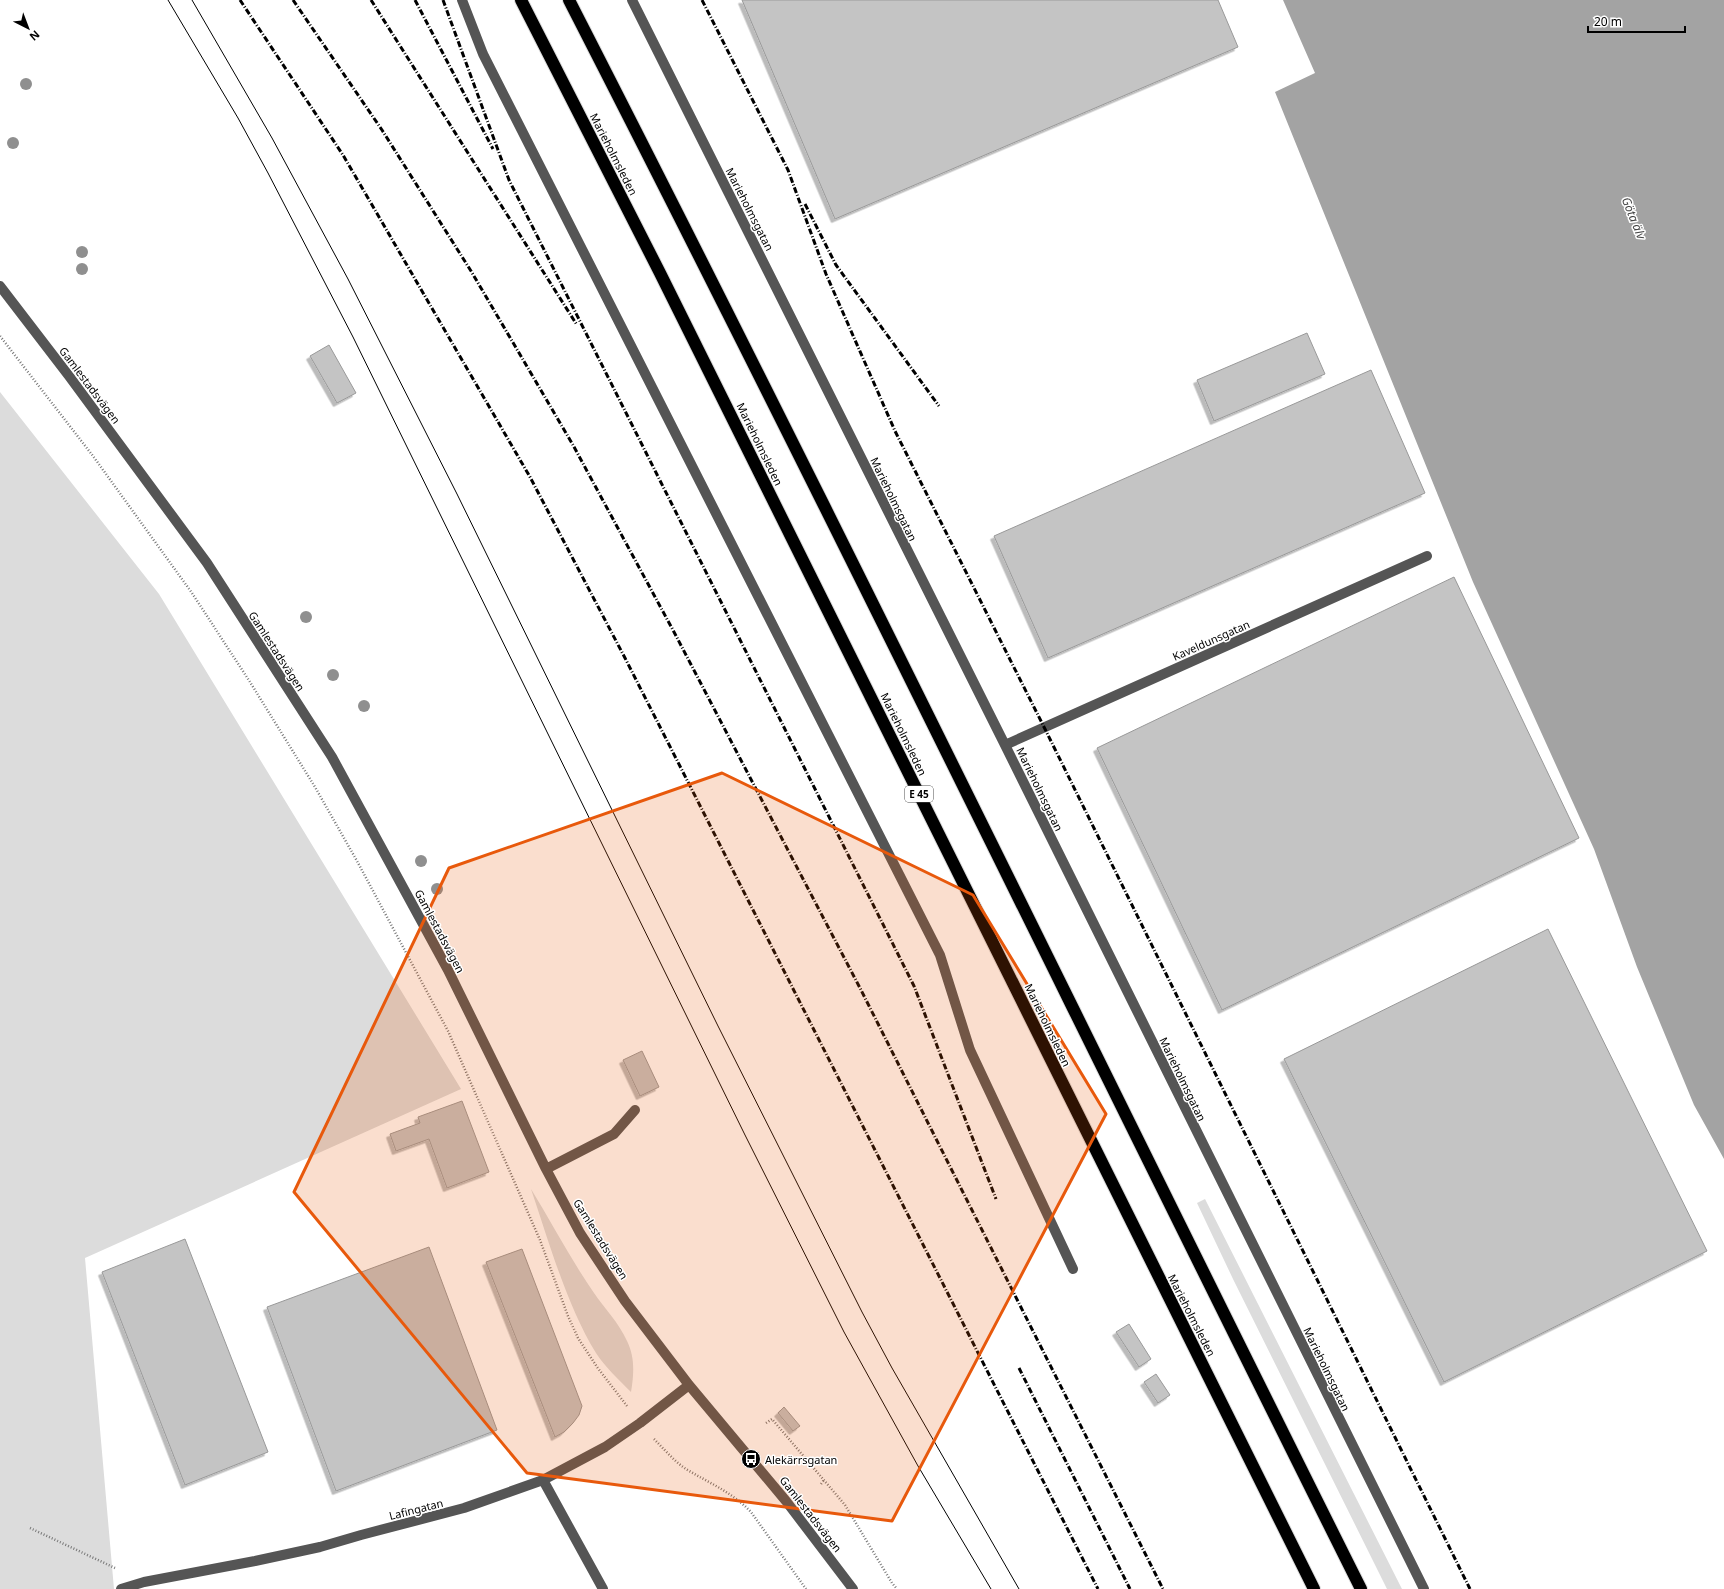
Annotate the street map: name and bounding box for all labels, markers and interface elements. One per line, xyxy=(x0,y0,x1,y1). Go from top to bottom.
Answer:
north arrow xyxy=(8,8,48,48)
scale bar xyxy=(1588,8,1685,34)
text: 20 m xyxy=(1594,13,1622,30)
text: N xyxy=(27,27,43,44)
street label: Marieholmsleden xyxy=(587,110,641,198)
street label: Marieholmsgatan xyxy=(723,165,777,253)
water label: Göta älv xyxy=(1618,194,1651,243)
street label: Gamlestadsvägen xyxy=(56,344,124,426)
street label: Marieholmsleden xyxy=(733,400,787,488)
street label: Marieholmsgatan xyxy=(867,455,921,543)
street label: Gamlestadsvägen xyxy=(246,608,308,694)
street label: Kaveldunsgatan xyxy=(1170,616,1252,664)
street label: Marieholmsleden xyxy=(877,690,931,778)
street label: Marieholmsgatan xyxy=(1013,745,1067,833)
road number: E 45 xyxy=(905,786,933,802)
street label: Gamlestadsvägen xyxy=(412,887,468,975)
street label: Marieholmsleden xyxy=(1021,981,1075,1069)
street label: Marieholmsgatan xyxy=(1156,1035,1210,1123)
street label: Gamlestadsvägen xyxy=(570,1196,632,1282)
street label: Marieholmsleden xyxy=(1165,1271,1219,1359)
street label: Marieholmsgatan xyxy=(1300,1325,1354,1413)
bus stop icon: Alekärrsgatan xyxy=(740,1448,762,1470)
place label: Alekärrsgatan xyxy=(765,1452,837,1467)
street label: Gamlestadsvägen xyxy=(777,1473,845,1555)
street label: Lafingatan xyxy=(387,1495,445,1523)

